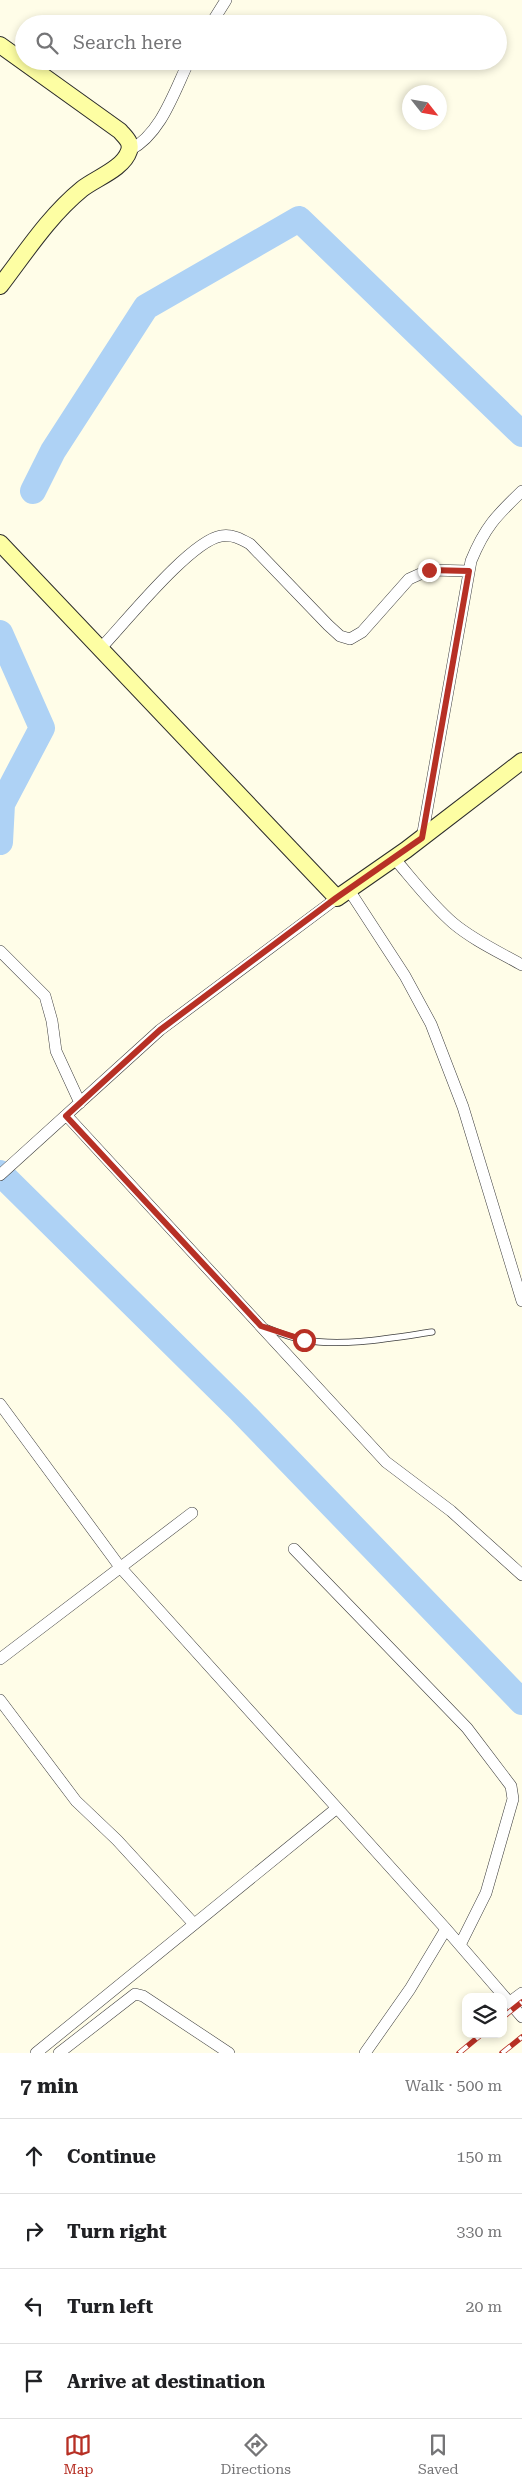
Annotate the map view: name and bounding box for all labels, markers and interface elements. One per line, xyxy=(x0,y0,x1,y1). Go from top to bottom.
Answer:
search box xyxy=(15,15,507,70)
icon: search xyxy=(33,29,61,57)
text: Search here xyxy=(73,31,182,54)
north arrow xyxy=(402,85,447,130)
route end xyxy=(418,559,441,582)
route start xyxy=(293,1329,316,1352)
map controls xyxy=(462,1993,507,2038)
button: layers xyxy=(462,1993,507,2038)
text: 7 min xyxy=(20,2074,78,2098)
text: Walk · 500 m xyxy=(405,2076,502,2095)
icon: ahead xyxy=(20,2142,48,2170)
text: Continue xyxy=(67,2145,156,2168)
text: 150 m xyxy=(456,2147,502,2166)
icon: right xyxy=(20,2217,48,2245)
text: Turn right xyxy=(67,2220,167,2243)
text: 330 m xyxy=(456,2222,502,2241)
icon: left xyxy=(20,2292,48,2320)
text: Turn left xyxy=(67,2295,153,2318)
text: 20 m xyxy=(465,2297,502,2316)
icon: arrive xyxy=(20,2367,48,2395)
text: Arrive at destination xyxy=(67,2370,265,2393)
tab: Map xyxy=(64,2431,93,2477)
tab: Directions xyxy=(220,2431,291,2477)
tab: Saved xyxy=(418,2431,459,2477)

